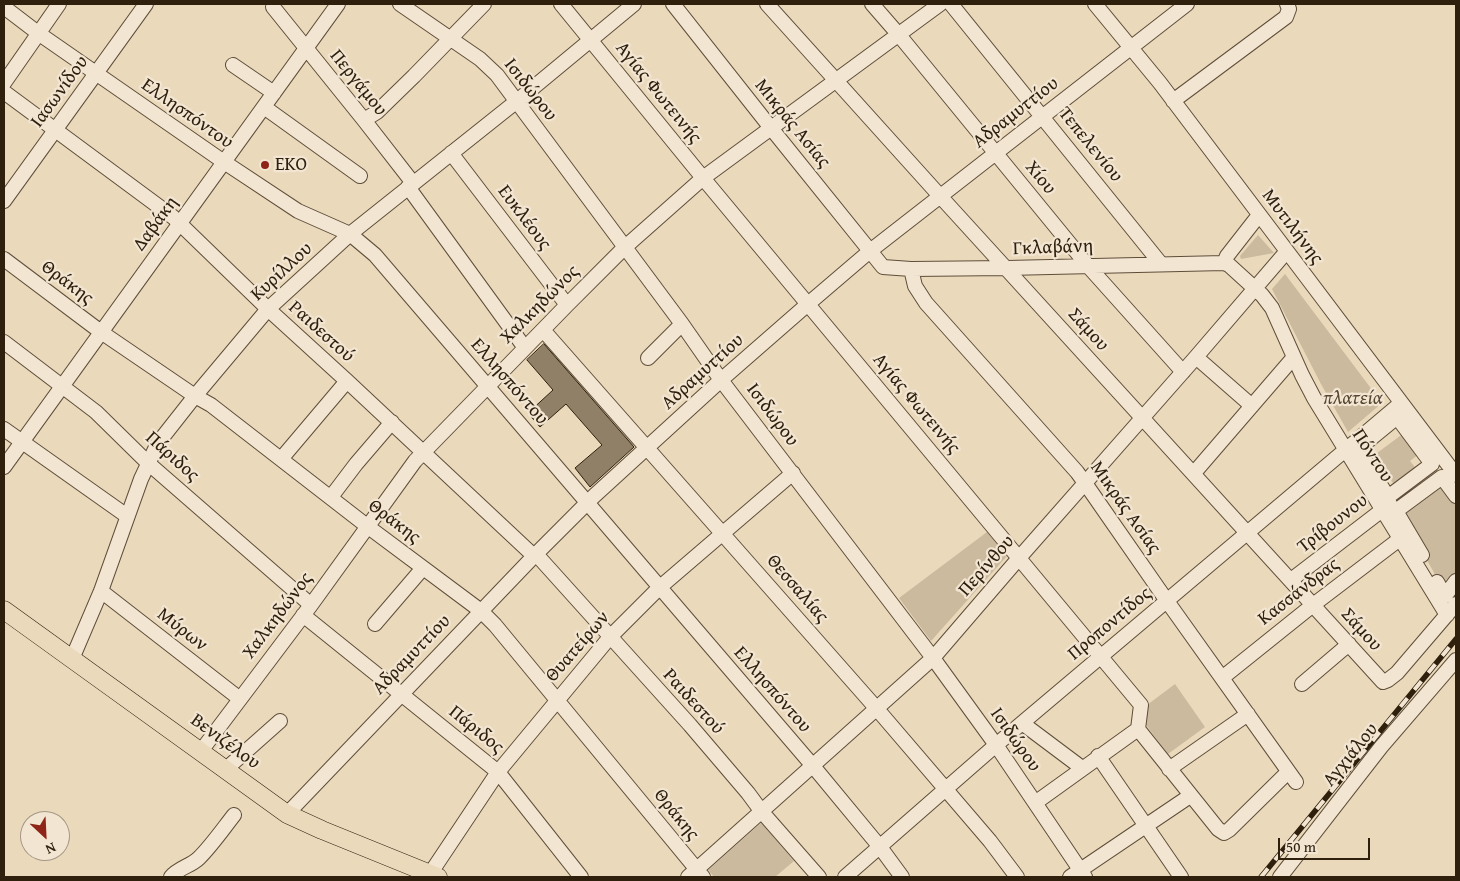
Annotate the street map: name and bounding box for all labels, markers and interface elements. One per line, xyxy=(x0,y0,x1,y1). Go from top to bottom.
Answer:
street label: Αγίας Φωτεινής xyxy=(610,38,706,148)
street label: Περγάμου xyxy=(324,45,392,121)
street label: Ιασωνίδου xyxy=(26,52,94,132)
street label: Ισιδώρου xyxy=(498,54,562,126)
street label: Αδραμυττίου xyxy=(968,72,1064,154)
street label: Ελλησπόντου xyxy=(137,74,237,154)
street label: Μικράς Ασίας xyxy=(749,75,835,173)
street label: Τεπελενίου xyxy=(1053,103,1127,187)
place label: ΕΚΟ xyxy=(275,154,307,176)
street label: Χίου xyxy=(1020,157,1060,199)
marker: ΕΚΟ xyxy=(259,159,271,171)
street label: Ευκλέους xyxy=(492,181,556,255)
street label: Μυτιλήνης xyxy=(1256,185,1328,269)
street label: Δαβάκη xyxy=(129,192,183,256)
street label: Γκλαβάνη xyxy=(1013,235,1093,261)
street label: Κυρίλλου xyxy=(246,238,318,306)
street label: Θράκης xyxy=(36,256,98,310)
street label: Χαλκηδώνος xyxy=(496,261,584,349)
street label: Ραιδεστού xyxy=(283,297,359,367)
street label: Σάμου xyxy=(1063,304,1113,356)
street label: Αδραμυττίου xyxy=(657,329,749,415)
street label: Ελλησπόντου xyxy=(465,334,553,430)
street label: Αγίας Φωτεινής xyxy=(867,349,965,459)
street label: Ισιδώρου xyxy=(741,379,803,451)
park label: πλατεία xyxy=(1323,388,1383,410)
street label: Πόντου xyxy=(1346,425,1398,487)
street label: Πάριδος xyxy=(140,427,204,487)
street label: Μικράς Ασίας xyxy=(1085,457,1165,559)
street label: Τρίβουνου xyxy=(1293,489,1373,559)
street label: Θράκης xyxy=(363,495,425,549)
street label: Περίνθου xyxy=(954,531,1020,601)
street label: Θεσσαλίας xyxy=(761,550,833,628)
street label: Κασσάνδρας xyxy=(1254,553,1344,631)
street label: Χαλκηδώνος xyxy=(238,568,318,664)
street label: Προποντίδος xyxy=(1064,582,1156,666)
street label: Μύρων xyxy=(152,603,212,657)
street label: Σάμου xyxy=(1336,604,1386,656)
street label: Θυατείρων xyxy=(541,607,615,687)
street label: Αδραμυττίου xyxy=(368,610,456,700)
street label: Ελλησπόντου xyxy=(728,642,816,738)
street label: Ραιδεστού xyxy=(658,664,728,740)
street label: Πάριδος xyxy=(444,701,508,759)
street label: Ισιδώρου xyxy=(985,703,1045,777)
street label: Βενιζέλου xyxy=(186,709,264,775)
street label: Αγχιάλου xyxy=(1319,719,1383,791)
street label: Θράκης xyxy=(648,785,704,845)
north arrow xyxy=(20,811,70,861)
scale bar xyxy=(1280,828,1372,860)
text: 50 m xyxy=(1286,836,1316,857)
text: N xyxy=(42,838,59,860)

